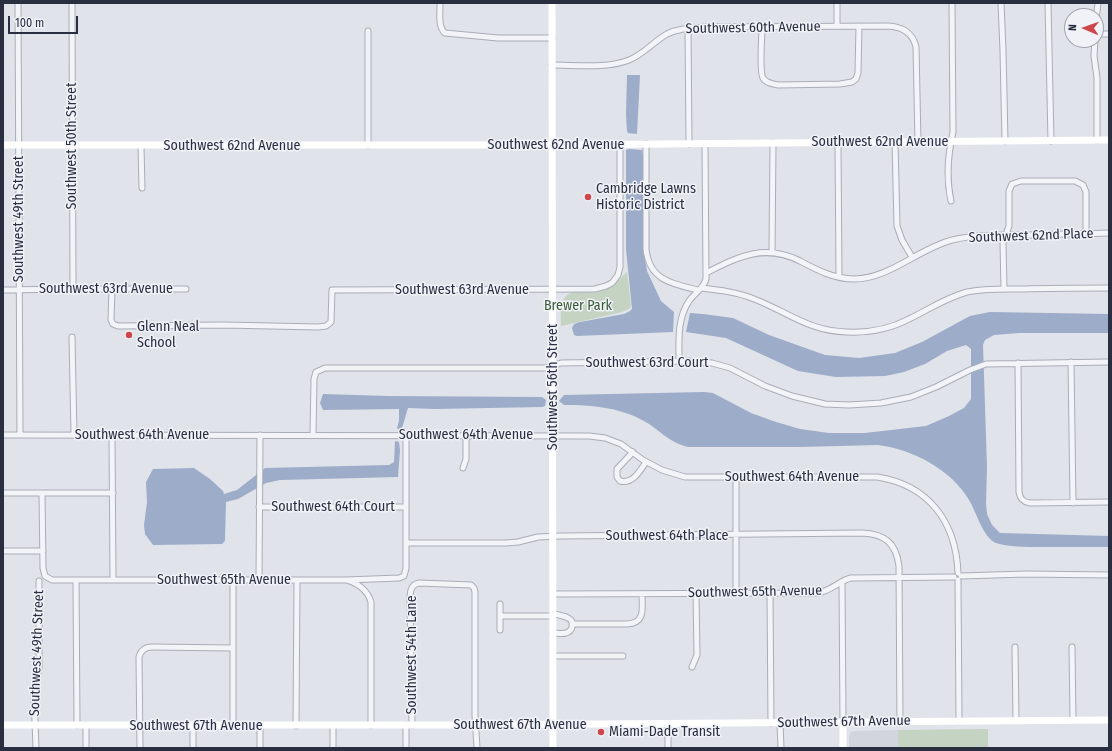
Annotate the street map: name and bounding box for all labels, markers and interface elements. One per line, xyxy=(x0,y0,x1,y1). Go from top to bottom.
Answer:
scale bar xyxy=(10,8,80,34)
north arrow xyxy=(1064,8,1104,48)
text: 100 m xyxy=(15,16,44,30)
street label: Southwest 60th Avenue xyxy=(685,18,821,38)
text: N xyxy=(1066,24,1079,31)
street label: Southwest 50th Street xyxy=(64,83,80,209)
street label: Southwest 62nd Avenue xyxy=(812,134,948,150)
street label: Southwest 62nd Avenue xyxy=(488,137,624,153)
street label: Southwest 62nd Avenue xyxy=(164,138,300,154)
street label: Southwest 49th Street xyxy=(11,156,27,282)
place label: Cambridge Lawns Historic District xyxy=(596,181,696,214)
marker: Cambridge Lawns Historic District xyxy=(583,192,593,202)
street label: Southwest 62nd Place xyxy=(968,225,1094,247)
street label: Southwest 63rd Avenue xyxy=(39,281,173,297)
street label: Southwest 63rd Avenue xyxy=(395,282,529,298)
park label: Brewer Park xyxy=(544,298,612,314)
place label: Glenn Neal School xyxy=(137,319,199,352)
street label: Southwest 56th Street xyxy=(545,324,561,450)
marker: Glenn Neal School xyxy=(124,330,134,340)
street label: Southwest 63rd Court xyxy=(586,355,708,371)
street label: Southwest 64th Avenue xyxy=(75,427,209,443)
street label: Southwest 64th Avenue xyxy=(399,427,533,443)
street label: Southwest 64th Avenue xyxy=(725,469,859,485)
street label: Southwest 64th Court xyxy=(271,499,395,515)
street label: Southwest 64th Place xyxy=(606,528,728,544)
street label: Southwest 65th Avenue xyxy=(157,572,291,588)
street label: Southwest 65th Avenue xyxy=(688,582,822,602)
street label: Southwest 49th Street xyxy=(26,589,48,717)
street label: Southwest 54th Lane xyxy=(404,595,420,715)
street label: Southwest 67th Avenue xyxy=(777,712,911,732)
street label: Southwest 67th Avenue xyxy=(453,717,587,733)
street label: Southwest 67th Avenue xyxy=(129,718,263,734)
place label: Miami-Dade Transit xyxy=(609,724,720,740)
marker: Miami-Dade Transit xyxy=(596,727,606,737)

